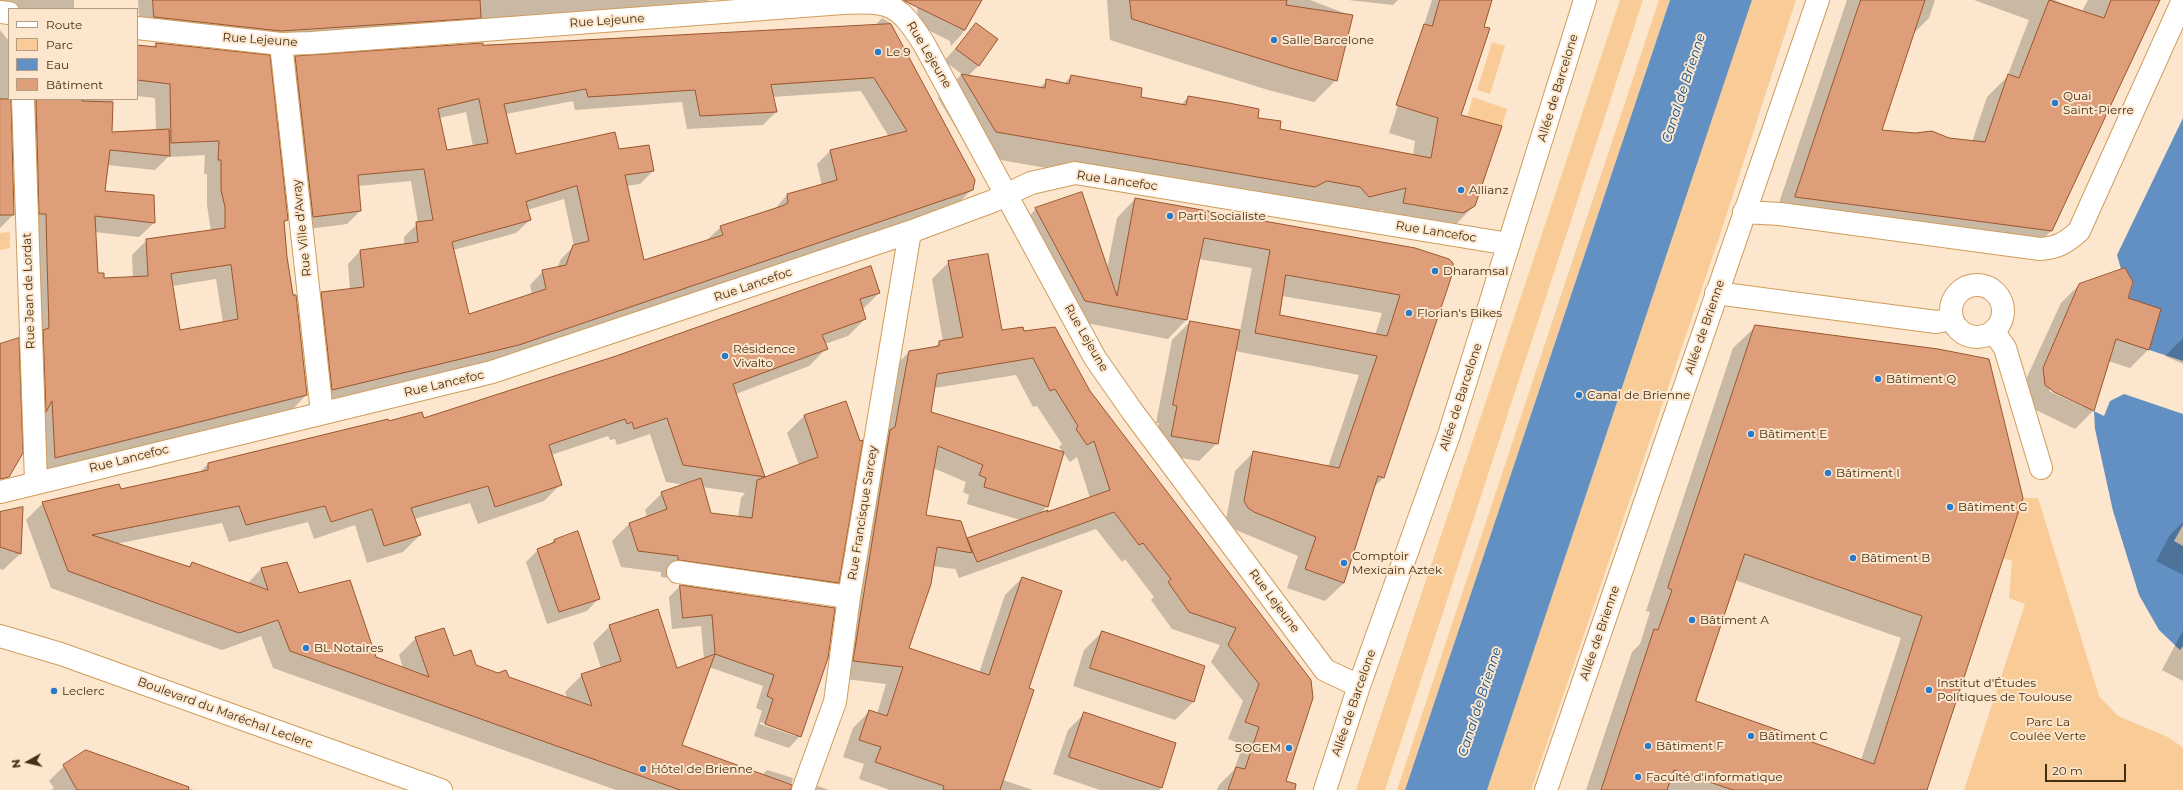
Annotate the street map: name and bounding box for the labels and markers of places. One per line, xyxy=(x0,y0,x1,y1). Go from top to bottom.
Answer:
place label: Salle Barcelone xyxy=(1282,33,1374,47)
marker: Salle Barcelone xyxy=(1269,35,1279,45)
place label: Le 9 xyxy=(886,45,911,59)
marker: Le 9 xyxy=(873,47,883,57)
place label: Quai Saint-Pierre xyxy=(2063,89,2134,117)
marker: Quai Saint-Pierre xyxy=(2050,98,2060,108)
place label: Allianz xyxy=(1469,183,1509,197)
marker: Allianz xyxy=(1456,185,1466,195)
place label: Parti Socialiste xyxy=(1178,209,1266,223)
marker: Parti Socialiste xyxy=(1165,211,1175,221)
place label: Dharamsal xyxy=(1443,264,1508,278)
marker: Dharamsal xyxy=(1430,266,1440,276)
place label: Florian's Bikes xyxy=(1417,306,1502,320)
marker: Florian's Bikes xyxy=(1404,308,1414,318)
place label: Résidence Vivalto xyxy=(733,342,795,370)
marker: Résidence Vivalto xyxy=(720,351,730,361)
place label: Bâtiment Q xyxy=(1886,372,1956,386)
marker: Bâtiment Q xyxy=(1873,374,1883,384)
place label: Canal de Brienne xyxy=(1587,388,1690,402)
marker: Canal de Brienne xyxy=(1574,390,1584,400)
place label: Bâtiment E xyxy=(1759,427,1827,441)
marker: Bâtiment E xyxy=(1746,429,1756,439)
place label: Bâtiment I xyxy=(1836,466,1900,480)
marker: Bâtiment I xyxy=(1823,468,1833,478)
place label: Bâtiment G xyxy=(1958,500,2028,514)
marker: Bâtiment G xyxy=(1945,502,1955,512)
place label: Comptoir Mexicain Aztek xyxy=(1352,549,1442,577)
place label: Bâtiment B xyxy=(1861,551,1930,565)
marker: Bâtiment B xyxy=(1848,553,1858,563)
marker: Comptoir Mexicain Aztek xyxy=(1339,558,1349,568)
place label: Bâtiment A xyxy=(1700,613,1769,627)
marker: Bâtiment A xyxy=(1687,615,1697,625)
place label: BL Notaires xyxy=(314,641,383,655)
marker: BL Notaires xyxy=(301,643,311,653)
place label: Institut d'Études Politiques de Toulouse xyxy=(1937,676,2072,704)
place label: Leclerc xyxy=(62,684,105,698)
marker: Institut d'Études Politiques de Toulouse xyxy=(1924,685,1934,695)
marker: Leclerc xyxy=(49,686,59,696)
place label: Bâtiment C xyxy=(1759,729,1828,743)
marker: Bâtiment C xyxy=(1746,731,1756,741)
place label: Bâtiment F xyxy=(1656,739,1724,753)
place label: SOGEM xyxy=(1235,741,1281,755)
marker: Bâtiment F xyxy=(1643,741,1653,751)
marker: SOGEM xyxy=(1284,743,1294,753)
place label: Hôtel de Brienne xyxy=(651,762,753,776)
marker: Hôtel de Brienne xyxy=(638,764,648,774)
place label: Faculté d'informatique xyxy=(1646,770,1783,784)
marker: Faculté d'informatique xyxy=(1633,772,1643,782)

